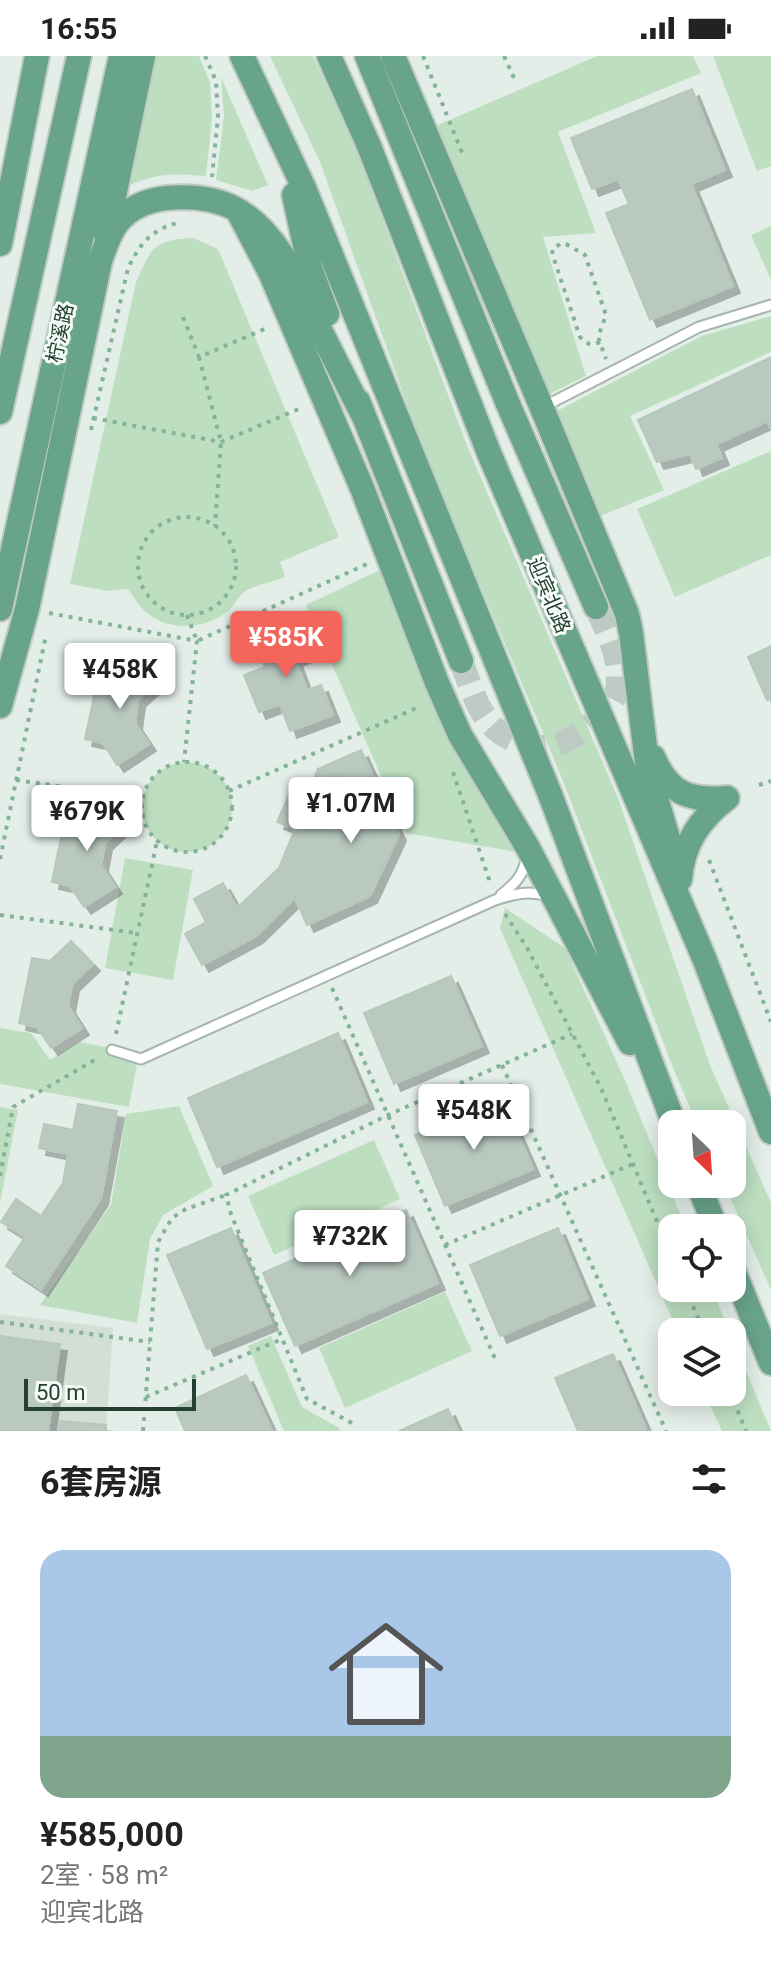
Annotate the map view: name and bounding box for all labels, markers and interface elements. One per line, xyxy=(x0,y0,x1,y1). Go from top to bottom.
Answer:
text: 16:55 xyxy=(40,11,117,46)
street label: 柠溪路 xyxy=(42,301,78,365)
street label: 迎宾北路 xyxy=(522,553,576,637)
pin: ¥585K xyxy=(230,611,342,679)
text: ¥585K xyxy=(248,622,324,652)
pin: ¥458K xyxy=(64,643,176,711)
text: ¥458K xyxy=(82,654,158,684)
pin: ¥1.07M xyxy=(286,777,416,845)
pin: ¥679K xyxy=(31,785,143,853)
text: ¥1.07M xyxy=(307,788,396,818)
text: ¥679K xyxy=(49,796,125,826)
pin: ¥548K xyxy=(418,1084,530,1152)
text: ¥548K xyxy=(436,1095,512,1125)
north arrow xyxy=(658,1110,746,1198)
map controls xyxy=(658,1110,746,1406)
pin: ¥732K xyxy=(294,1210,406,1278)
button: locate xyxy=(658,1214,746,1302)
text: ¥732K xyxy=(312,1221,388,1251)
button: layers xyxy=(658,1318,746,1406)
scale bar xyxy=(24,1375,196,1411)
text: 50 m xyxy=(36,1380,85,1405)
icon: filters xyxy=(687,1457,731,1501)
text: 6套房源 xyxy=(40,1462,162,1502)
icon: home xyxy=(314,1602,458,1746)
text: ¥585,000 xyxy=(40,1814,184,1854)
text: 2室 · 58 m² xyxy=(40,1860,168,1890)
text: 迎宾北路 xyxy=(40,1897,144,1927)

